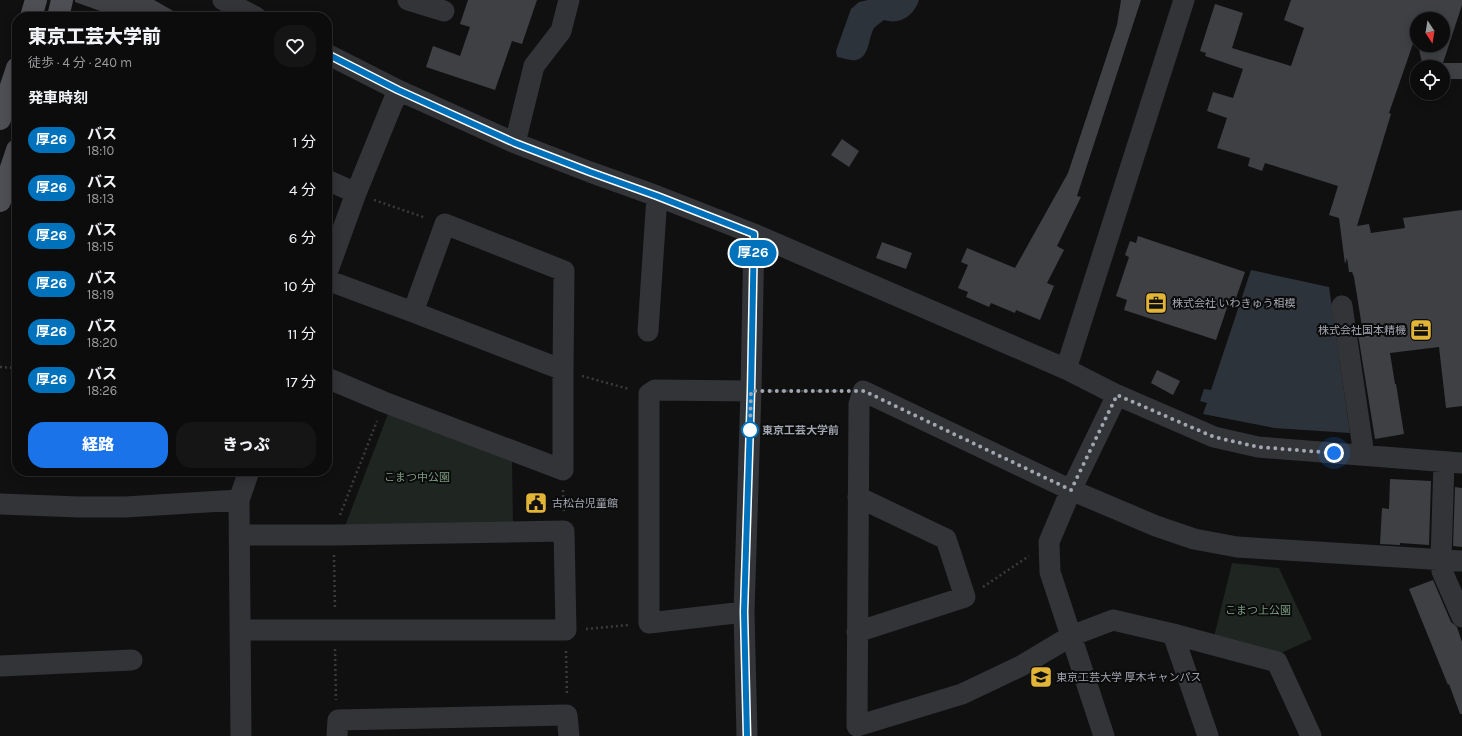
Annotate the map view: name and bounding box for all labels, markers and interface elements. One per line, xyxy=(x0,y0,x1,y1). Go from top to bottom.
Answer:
north arrow xyxy=(1410,12,1450,52)
map controls xyxy=(1410,12,1450,100)
button: heart xyxy=(274,25,316,67)
text: 東京工芸大学前 xyxy=(28,26,161,48)
text: 徒歩 · 4 分 · 240 m xyxy=(28,55,132,70)
button: locate xyxy=(1410,60,1450,100)
text: 発車時刻 xyxy=(28,89,88,107)
text: バス xyxy=(87,125,117,143)
text: 厚26 xyxy=(36,131,67,148)
text: 1 分 xyxy=(292,133,316,151)
text: 18:10 xyxy=(87,143,114,158)
text: バス xyxy=(87,173,117,191)
text: 厚26 xyxy=(36,179,67,196)
text: 4 分 xyxy=(289,181,316,199)
text: 18:13 xyxy=(87,191,114,206)
text: バス xyxy=(87,221,117,239)
text: 厚26 xyxy=(36,227,67,244)
text: 6 分 xyxy=(289,229,316,247)
text: 18:15 xyxy=(87,239,114,254)
line badge: 厚26 xyxy=(730,240,776,266)
text: 厚26 xyxy=(738,244,768,261)
text: バス xyxy=(87,269,117,287)
text: 厚26 xyxy=(36,275,67,292)
text: 10 分 xyxy=(284,277,316,295)
text: 18:19 xyxy=(87,287,114,302)
office icon: 株式会社 いわきゅう相模 xyxy=(1143,290,1169,316)
place label: 株式会社 いわきゅう相模 xyxy=(1172,297,1296,310)
text: バス xyxy=(87,317,117,335)
office icon: 株式会社国本精機 xyxy=(1408,317,1434,343)
text: 厚26 xyxy=(36,323,67,340)
place label: 株式会社国本精機 xyxy=(1318,324,1406,337)
text: 11 分 xyxy=(288,325,316,343)
text: 18:20 xyxy=(87,335,118,350)
text: バス xyxy=(87,365,117,383)
text: 厚26 xyxy=(36,371,67,388)
text: 17 分 xyxy=(285,373,316,391)
text: 18:26 xyxy=(87,383,117,398)
marker: 東京工芸大学前 xyxy=(741,421,759,439)
button: 経路 xyxy=(28,422,168,468)
button: きっぷ xyxy=(176,422,316,468)
place label: 東京工芸大学前 xyxy=(762,424,839,437)
your location xyxy=(1324,443,1344,463)
park label: こまつ中公園 xyxy=(384,471,450,484)
public building icon: 古松台児童館 xyxy=(523,490,549,516)
place label: 古松台児童館 xyxy=(552,497,618,510)
park label: こまつ上公園 xyxy=(1225,604,1291,617)
school or university icon: 東京工芸大学 厚木キャンパス xyxy=(1028,664,1054,690)
place label: 東京工芸大学 厚木キャンパス xyxy=(1056,671,1202,684)

